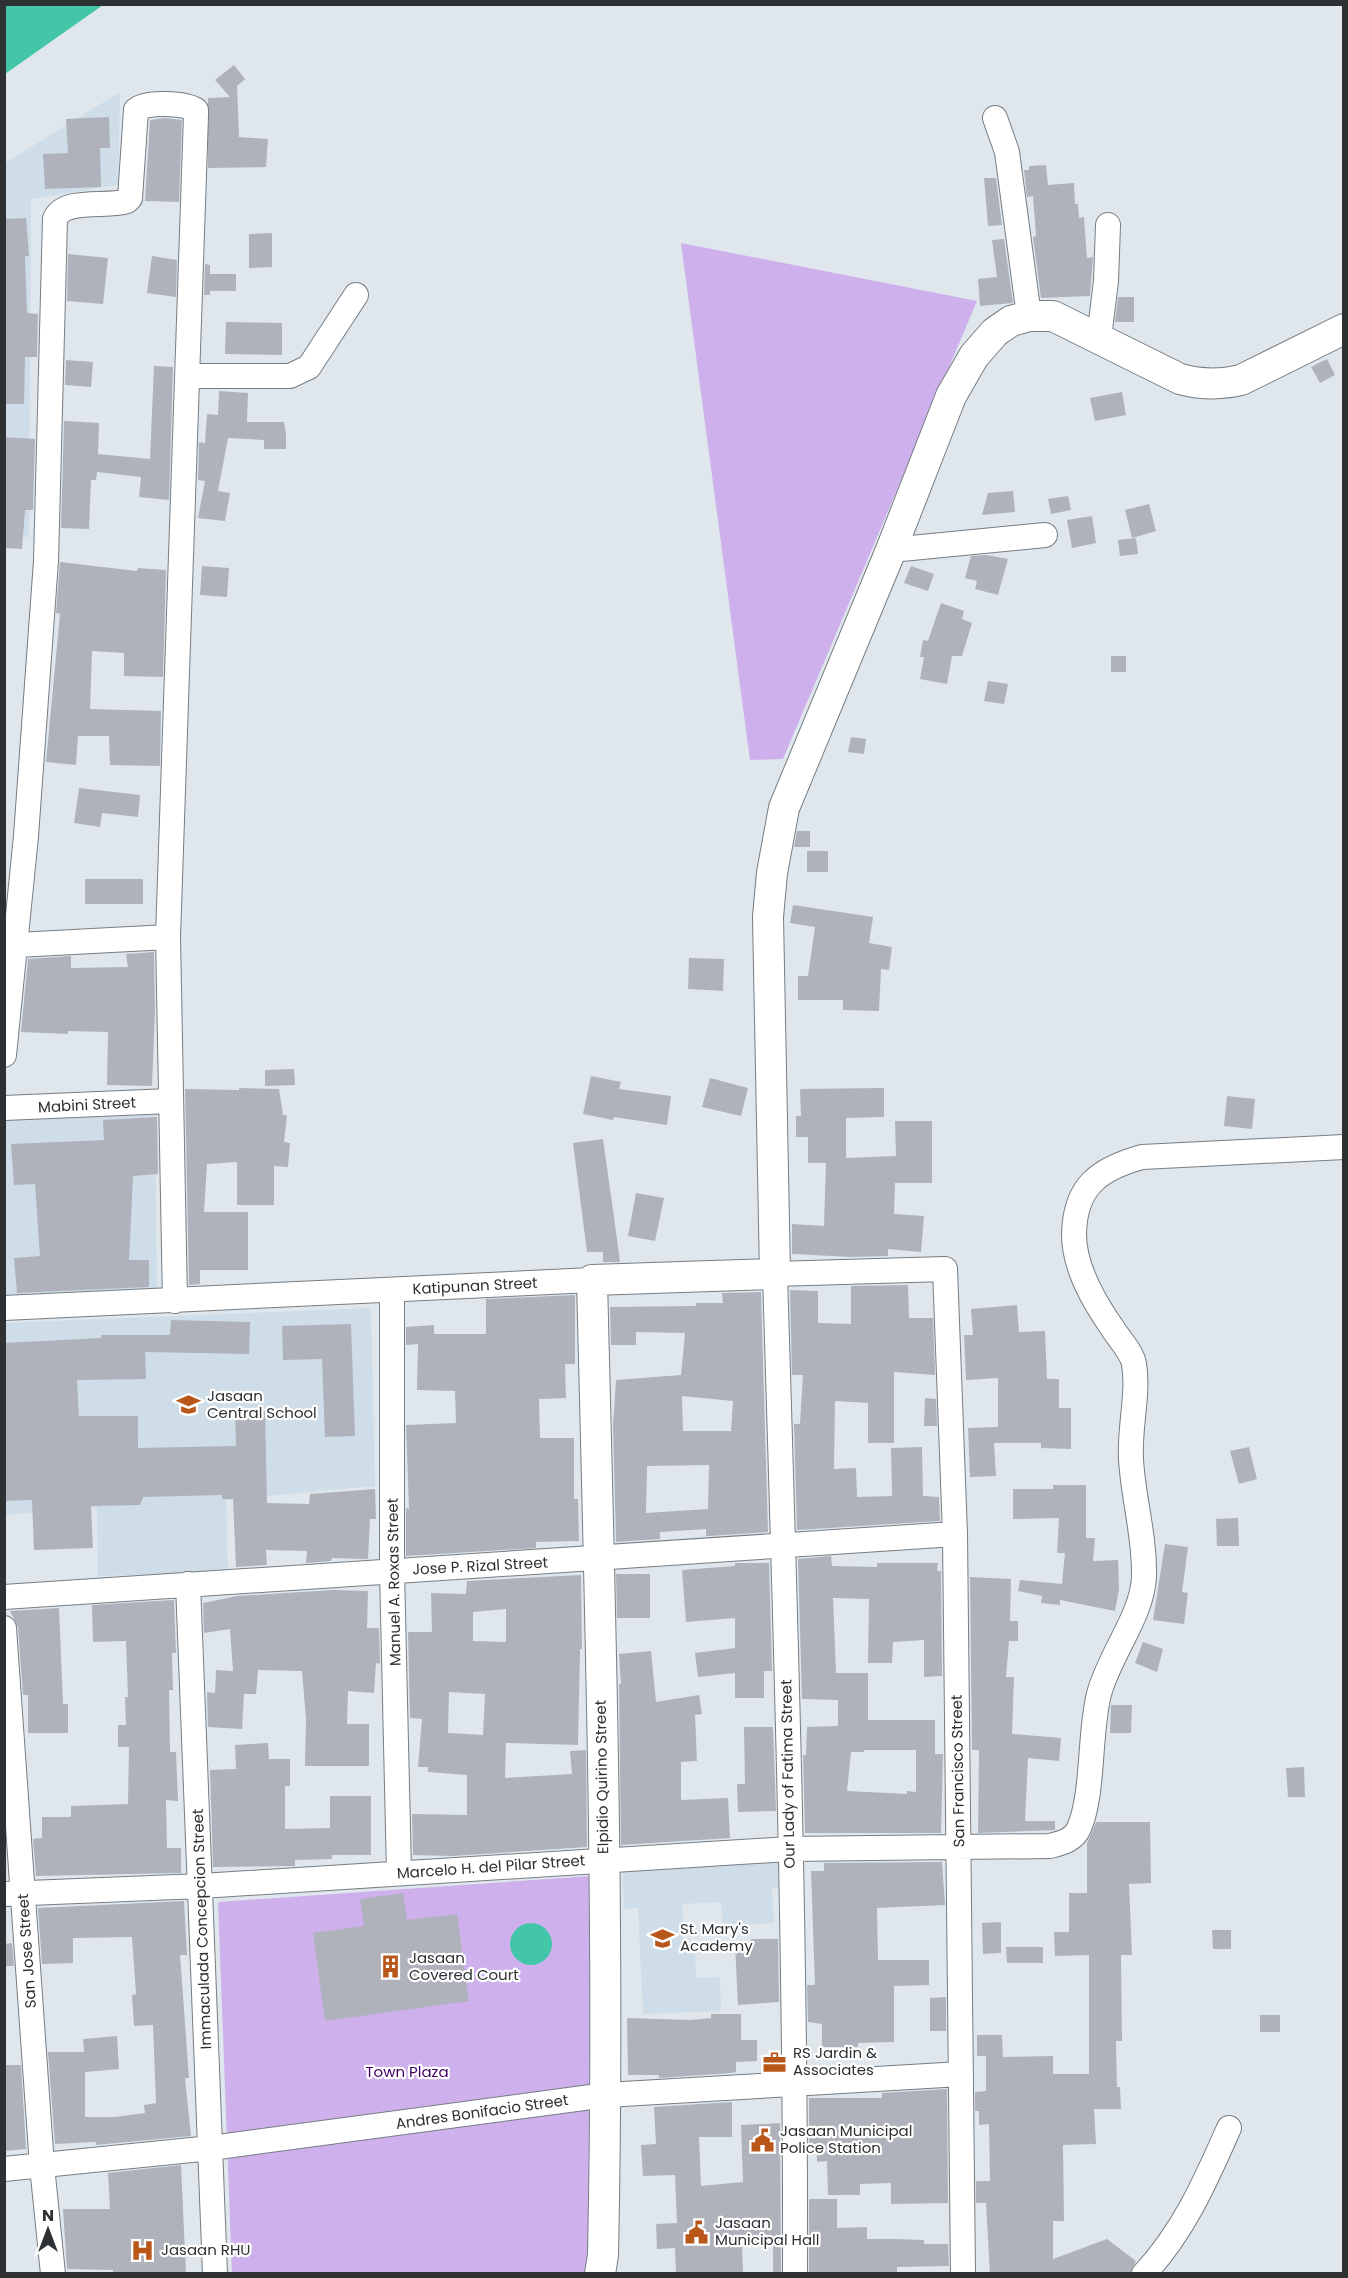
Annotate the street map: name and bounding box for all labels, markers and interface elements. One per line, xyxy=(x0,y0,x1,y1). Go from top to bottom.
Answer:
street label: Mabini Street xyxy=(37,1091,137,1118)
street label: Katipunan Street xyxy=(412,1272,538,1299)
place label: Jasaan Central School xyxy=(207,1385,317,1423)
school or university icon: Jasaan Central School xyxy=(176,1392,202,1418)
street label: Manuel A. Roxas Street xyxy=(382,1498,405,1666)
street label: Jose P. Rizal Street xyxy=(412,1551,548,1580)
street label: Our Lady of Fatima Street xyxy=(775,1679,800,1869)
street label: San Francisco Street xyxy=(946,1694,969,1848)
street label: Elpidio Quirino Street xyxy=(590,1700,613,1854)
street label: Immaculada Concepcion Street xyxy=(187,1808,216,2050)
street label: Marcelo H. del Pilar Street xyxy=(396,1849,586,1884)
street label: San Jose Street xyxy=(12,1893,41,2009)
place label: St. Mary's Academy xyxy=(680,1918,753,1956)
school or university icon: St. Mary's Academy xyxy=(649,1925,675,1951)
place label: Jasaan Covered Court xyxy=(409,1947,519,1985)
building icon: Jasaan Covered Court xyxy=(378,1954,404,1980)
place label: RS Jardin & Associates xyxy=(793,2042,877,2080)
office icon: RS Jardin & Associates xyxy=(762,2049,788,2075)
park label: Town Plaza xyxy=(365,2061,449,2082)
street label: Andres Bonifacio Street xyxy=(394,2089,570,2134)
place label: Jasaan Municipal Police Station xyxy=(780,2120,912,2158)
public building icon: Jasaan Municipal Police Station xyxy=(749,2127,775,2153)
north arrow xyxy=(18,2200,78,2260)
text: N xyxy=(42,2204,54,2227)
place label: Jasaan Municipal Hall xyxy=(715,2212,819,2250)
public building icon: Jasaan Municipal Hall xyxy=(684,2219,710,2245)
hospital icon: Jasaan RHU xyxy=(130,2237,156,2263)
place label: Jasaan RHU xyxy=(161,2239,250,2260)

